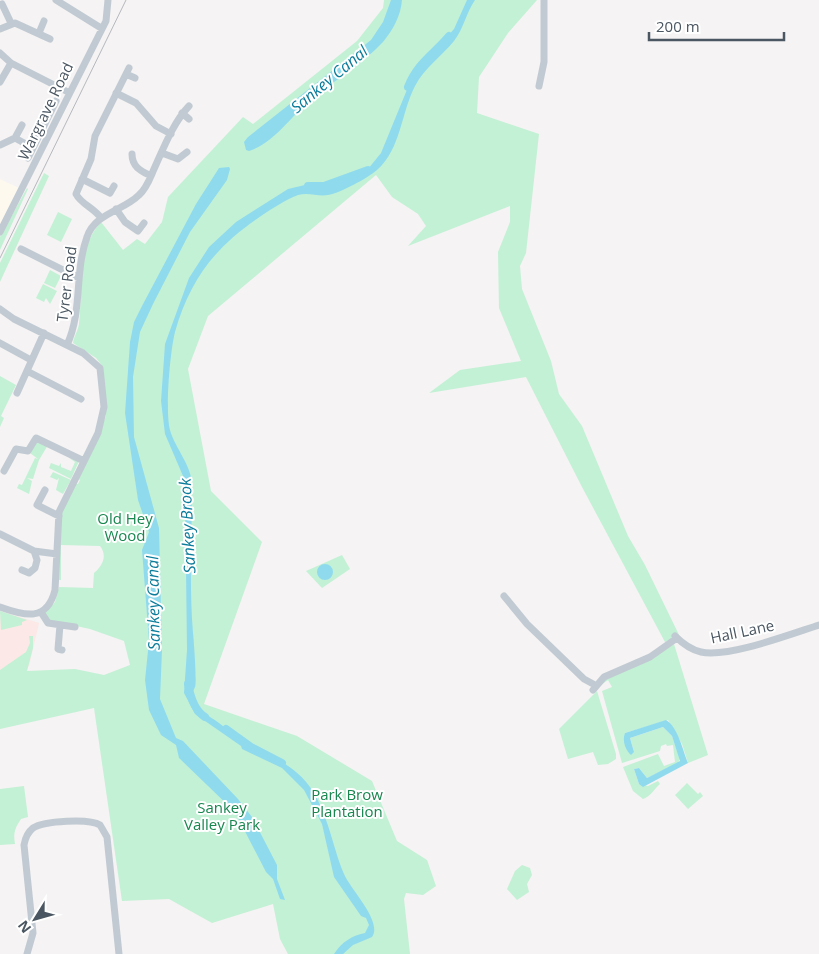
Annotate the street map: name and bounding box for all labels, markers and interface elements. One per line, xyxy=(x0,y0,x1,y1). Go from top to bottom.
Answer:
scale bar xyxy=(649,10,784,42)
text: 200 m xyxy=(656,16,700,36)
water label: Sankey Canal xyxy=(286,40,373,118)
street label: Wargrave Road xyxy=(13,59,77,163)
street label: Tyrer Road xyxy=(51,245,81,323)
water label: Sankey Brook xyxy=(173,477,200,574)
park label: Old Hey Wood xyxy=(97,508,153,545)
water label: Sankey Canal xyxy=(141,555,165,650)
street label: Hall Lane xyxy=(708,614,776,648)
park label: Park Brow Plantation xyxy=(311,784,383,821)
park label: Sankey Valley Park xyxy=(184,797,260,834)
north arrow xyxy=(10,894,60,944)
text: N xyxy=(13,917,35,937)

